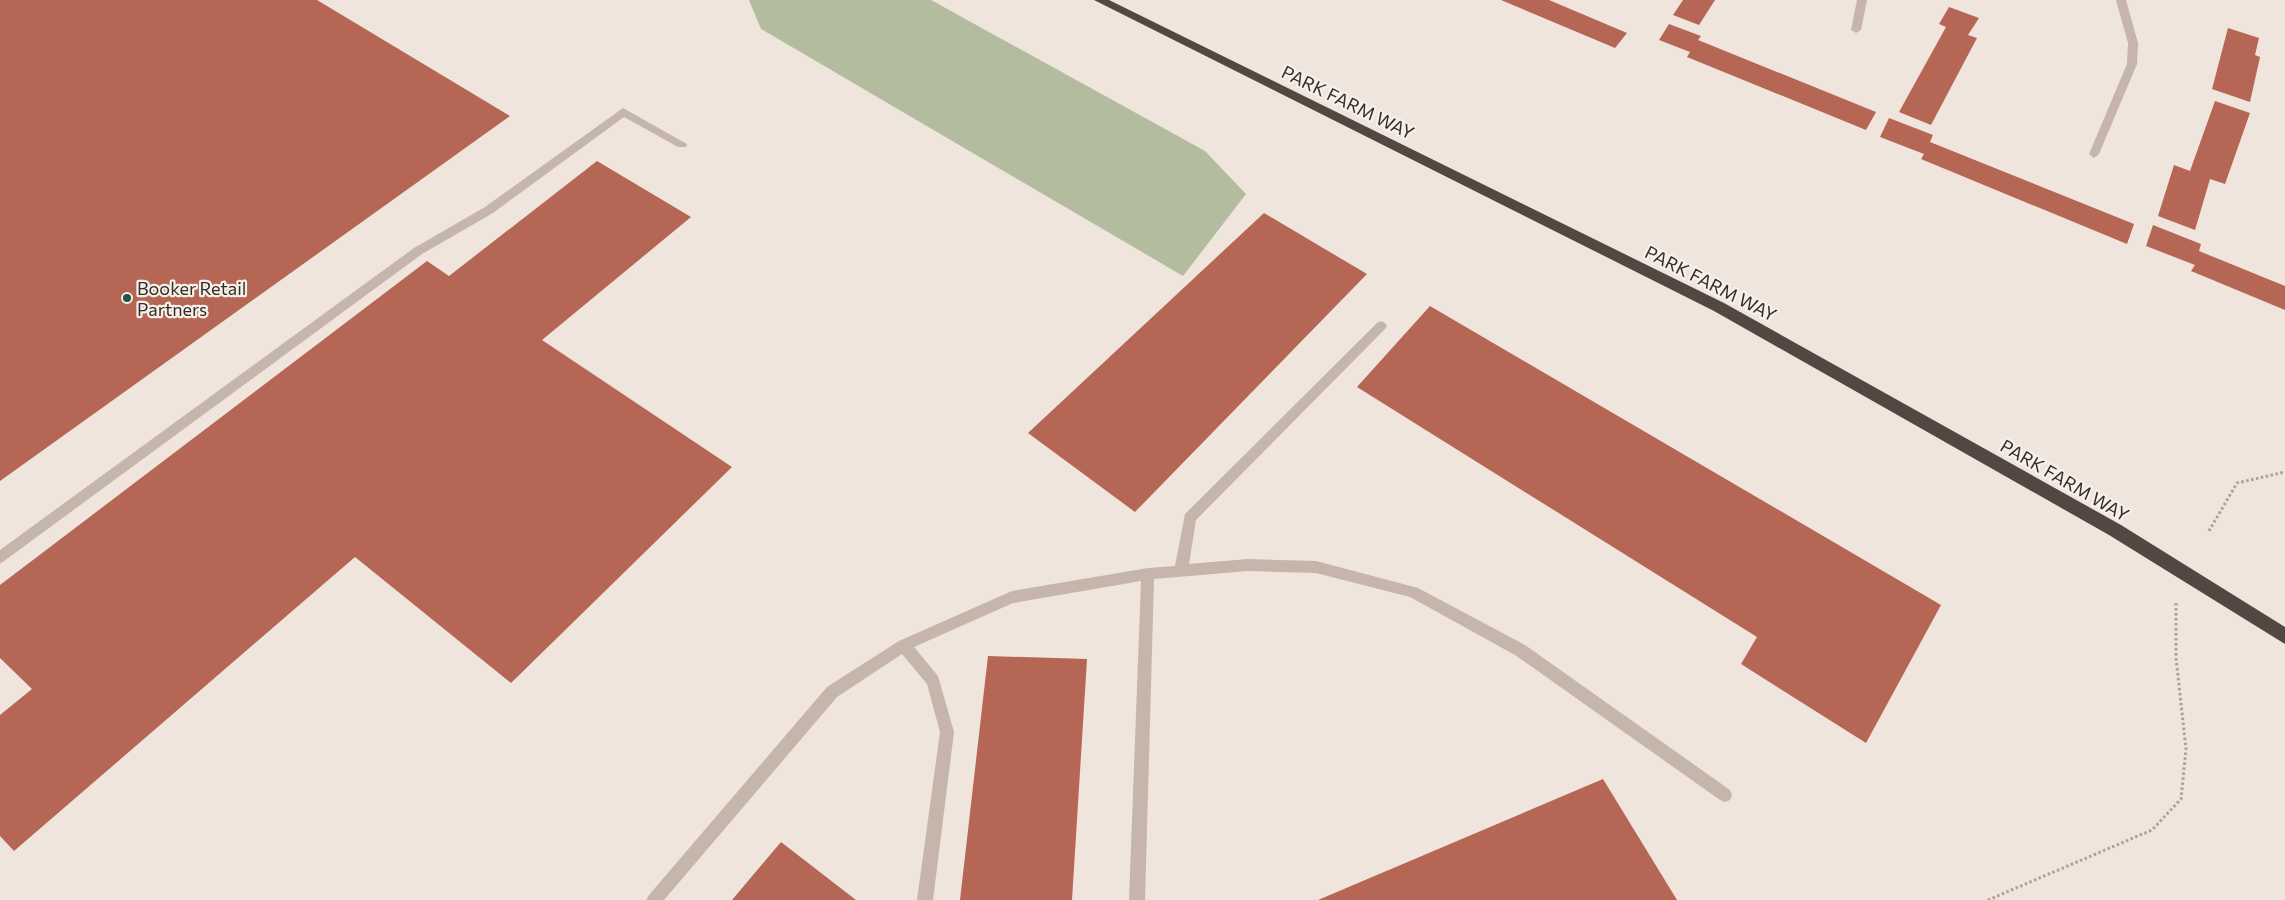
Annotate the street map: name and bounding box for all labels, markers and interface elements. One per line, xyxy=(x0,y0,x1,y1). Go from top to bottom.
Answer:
street label: PARK FARM WAY xyxy=(1278,60,1418,144)
street label: PARK FARM WAY xyxy=(1642,240,1781,326)
place label: Booker Retail Partners xyxy=(137,277,246,320)
marker: Booker Retail Partners xyxy=(121,292,133,304)
street label: PARK FARM WAY xyxy=(1997,434,2133,526)

